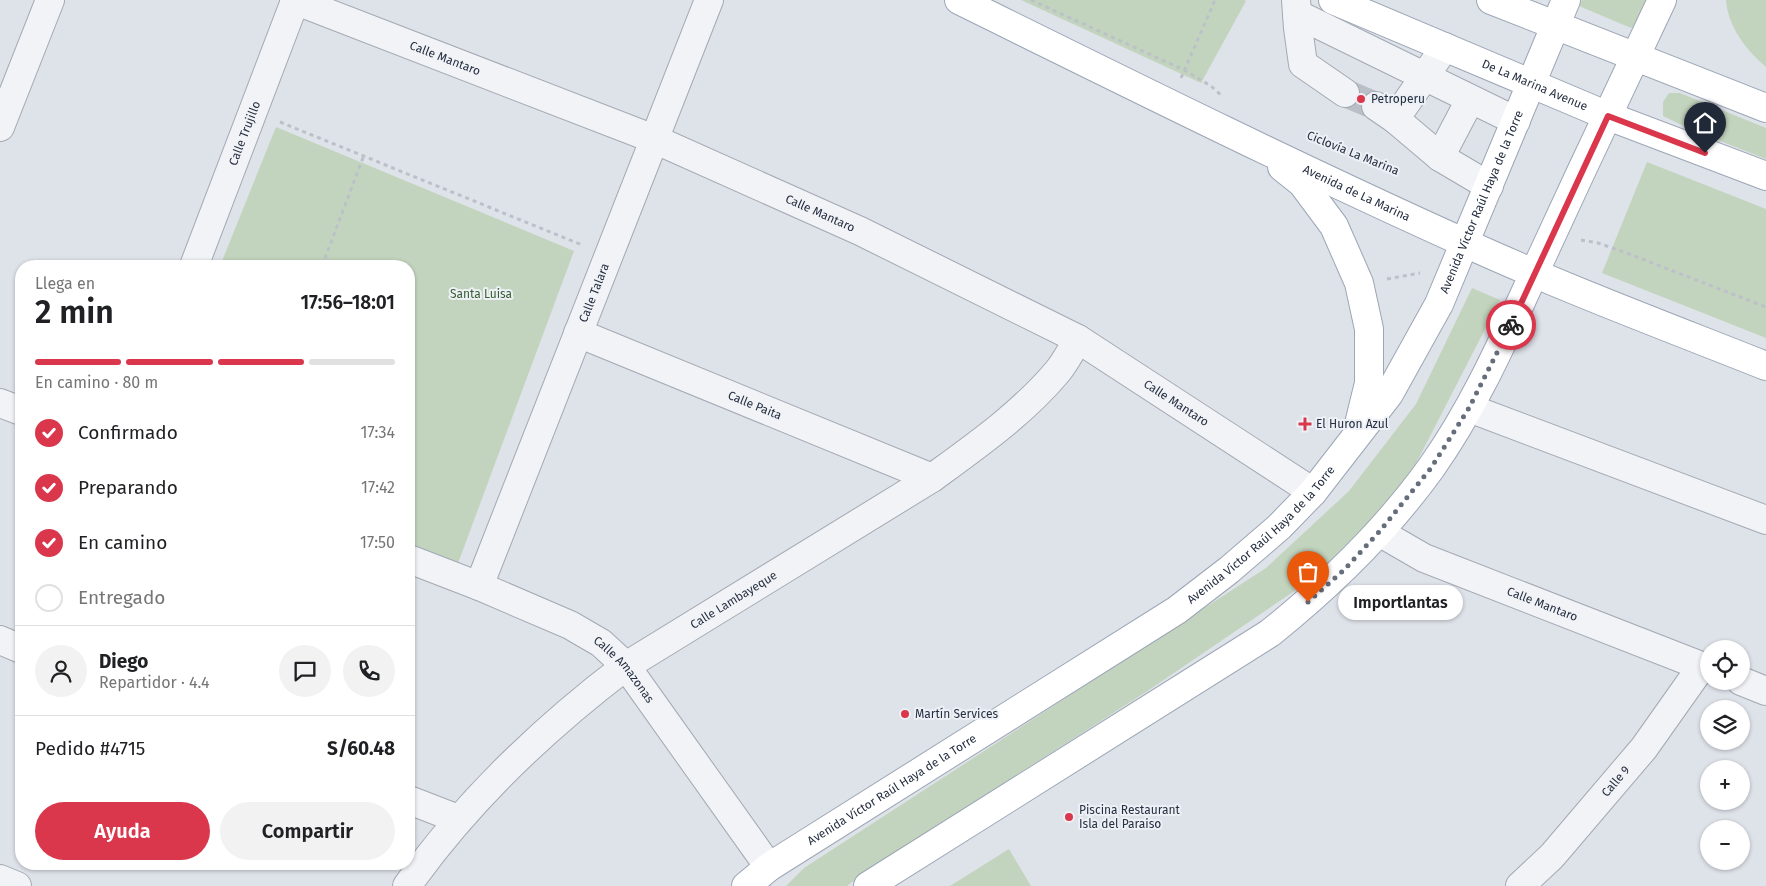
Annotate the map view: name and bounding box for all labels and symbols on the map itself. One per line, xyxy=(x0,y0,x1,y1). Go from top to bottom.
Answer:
street label: Calle Mantaro xyxy=(408,38,483,78)
street label: De La Marina Avenue xyxy=(1480,57,1590,114)
place label: Petroperu xyxy=(1371,92,1425,106)
marker: Petroperu xyxy=(1355,93,1367,105)
street label: Calle Trujillo xyxy=(226,99,263,168)
pin xyxy=(1684,102,1726,153)
street label: Avenida Víctor Raúl Haya de la Torre xyxy=(1437,108,1526,296)
street label: Ciclovía La Marina xyxy=(1305,128,1401,178)
street label: Avenida de La Marina xyxy=(1301,162,1412,224)
street label: Calle Mantaro xyxy=(783,192,857,235)
street label: Calle Talara xyxy=(576,261,612,324)
park label: Santa Luisa xyxy=(450,287,512,301)
courier xyxy=(1486,300,1536,350)
street label: Calle Mantaro xyxy=(1141,377,1211,429)
street label: Calle Paita xyxy=(726,388,784,423)
marker: El Huron Azul xyxy=(1298,417,1312,431)
place label: El Huron Azul xyxy=(1316,417,1389,431)
street label: Avenida Víctor Raúl Haya de la Torre xyxy=(1184,463,1338,607)
pin xyxy=(1287,551,1329,602)
street label: Calle Lambayeque xyxy=(688,568,779,632)
callout: Importlantas xyxy=(1338,584,1463,620)
street label: Calle Mantaro xyxy=(1505,584,1580,624)
street label: Calle Amazonas xyxy=(591,633,657,706)
place label: Martín Services xyxy=(915,707,998,721)
marker: Martín Services xyxy=(899,708,911,720)
street label: Avenida Víctor Raúl Haya de la Torre xyxy=(805,731,979,848)
street label: Calle 9 xyxy=(1599,763,1633,800)
place label: Piscina Restaurant Isla del Paraiso xyxy=(1079,803,1181,831)
marker: Piscina Restaurant Isla del Paraiso xyxy=(1063,811,1075,823)

